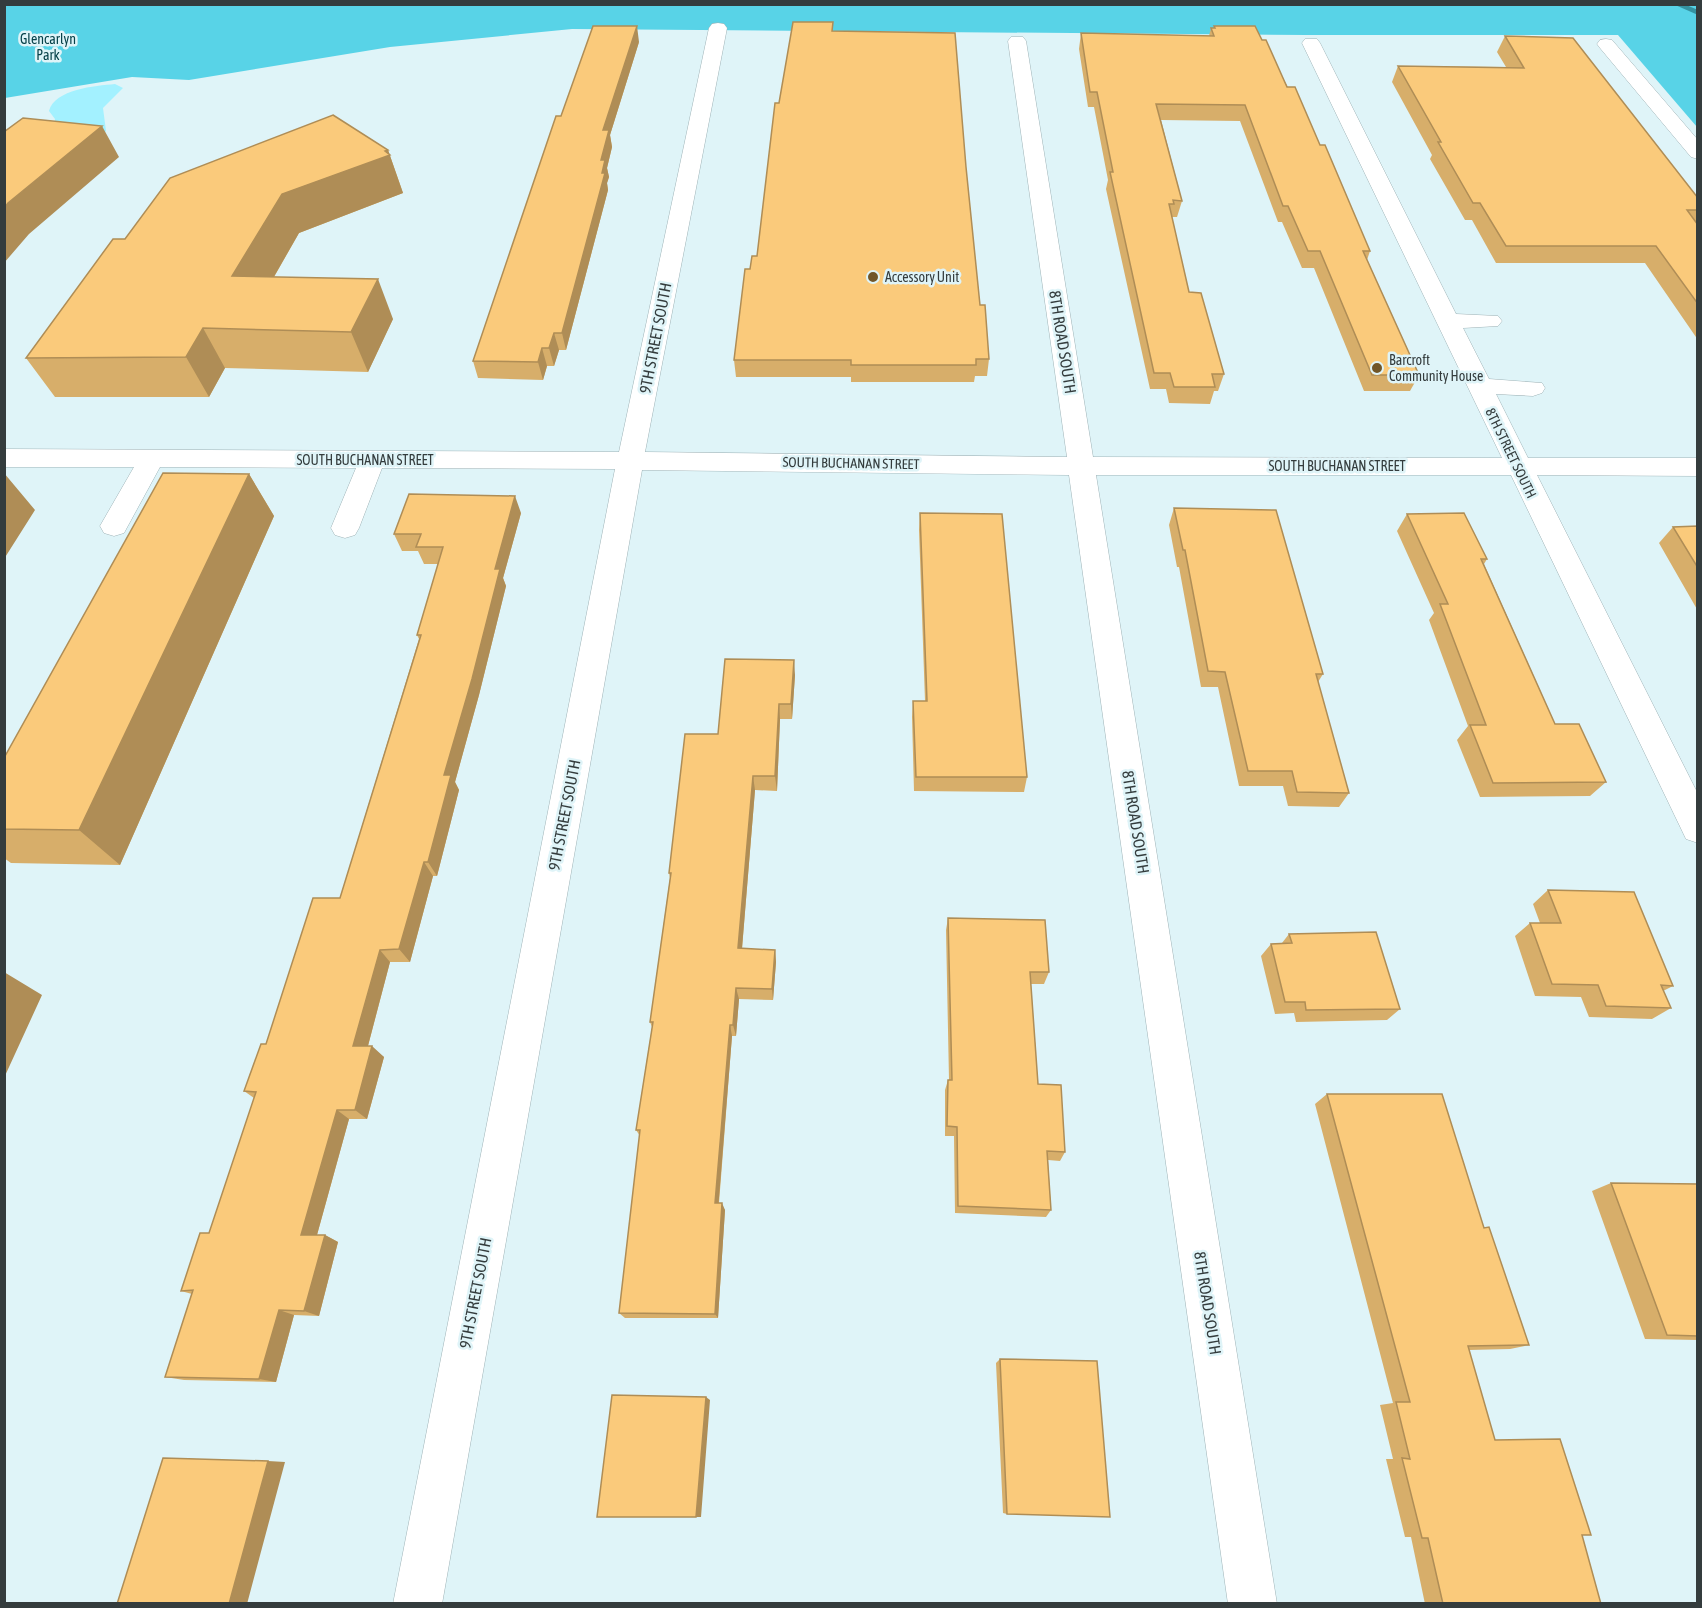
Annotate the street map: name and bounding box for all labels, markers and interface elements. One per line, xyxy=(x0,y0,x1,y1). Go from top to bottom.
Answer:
park label: Glencarlyn Park xyxy=(20,31,76,63)
place label: Accessory Unit xyxy=(885,269,959,285)
marker: Accessory Unit xyxy=(866,270,880,284)
street label: 9TH STREET SOUTH xyxy=(635,281,675,395)
street label: 8TH ROAD SOUTH xyxy=(1046,289,1080,395)
place label: Barcroft Community House xyxy=(1389,352,1483,384)
marker: Barcroft Community House xyxy=(1370,361,1384,375)
street label: 8TH STREET SOUTH xyxy=(1482,405,1540,501)
street label: SOUTH BUCHANAN STREET xyxy=(296,452,434,468)
street label: SOUTH BUCHANAN STREET xyxy=(782,454,920,472)
street label: SOUTH BUCHANAN STREET xyxy=(1268,458,1406,474)
street label: 9TH STREET SOUTH xyxy=(544,758,584,872)
street label: 8TH ROAD SOUTH xyxy=(1119,769,1153,875)
street label: 9TH STREET SOUTH xyxy=(455,1236,495,1350)
street label: 8TH ROAD SOUTH xyxy=(1191,1250,1225,1356)

